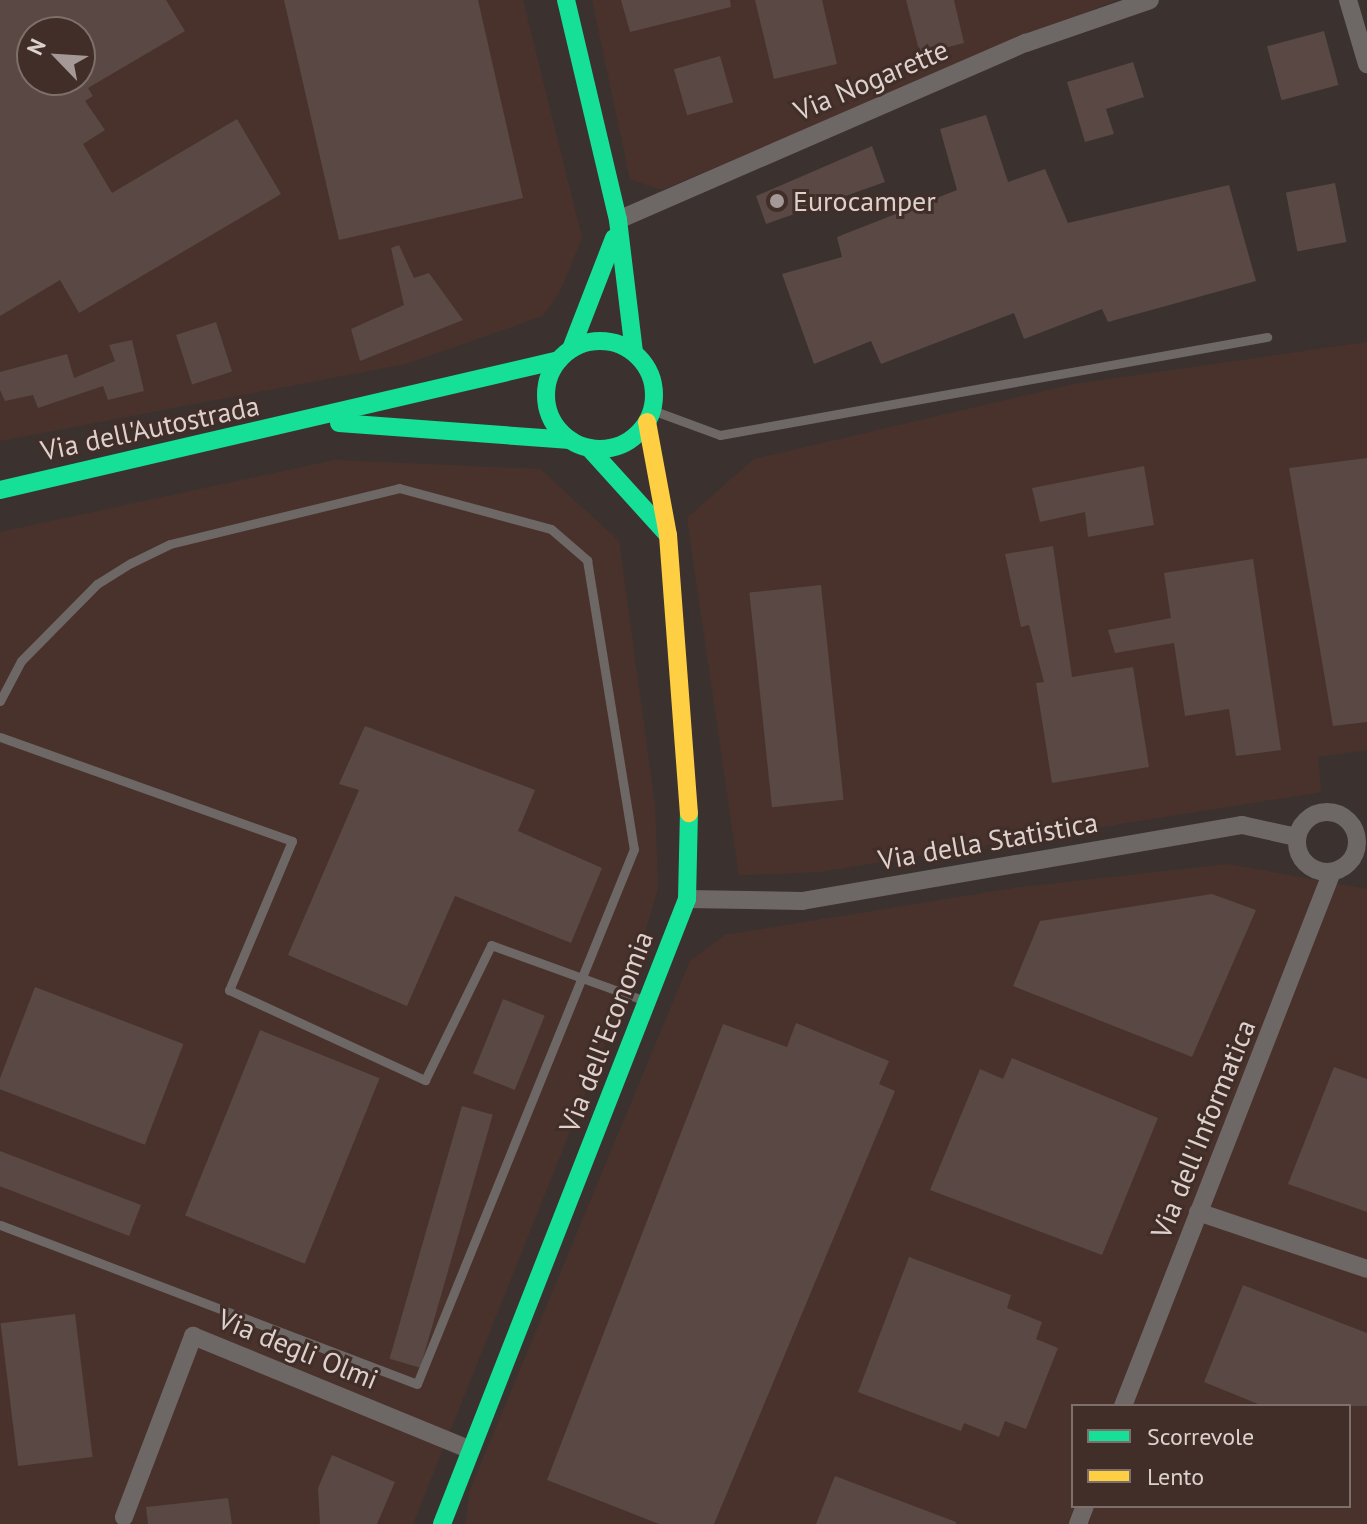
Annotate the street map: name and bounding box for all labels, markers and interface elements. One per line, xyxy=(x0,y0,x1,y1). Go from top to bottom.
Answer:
north arrow xyxy=(16,16,96,96)
street label: Via Nogarette xyxy=(789,32,953,128)
text: N xyxy=(20,34,52,59)
place label: Eurocamper xyxy=(793,184,936,218)
marker: Eurocamper xyxy=(768,192,786,210)
street label: Via dell'Autostrada xyxy=(38,388,262,468)
street label: Via della Statistica xyxy=(876,805,1100,877)
street label: Via dell'Economia xyxy=(552,927,660,1137)
street label: Via dell'Informatica xyxy=(1144,1015,1262,1243)
street label: Via degli Olmi xyxy=(213,1302,383,1396)
legend xyxy=(1071,1404,1351,1508)
text: Scorrevole xyxy=(1147,1421,1254,1452)
text: Lento xyxy=(1147,1461,1204,1492)

